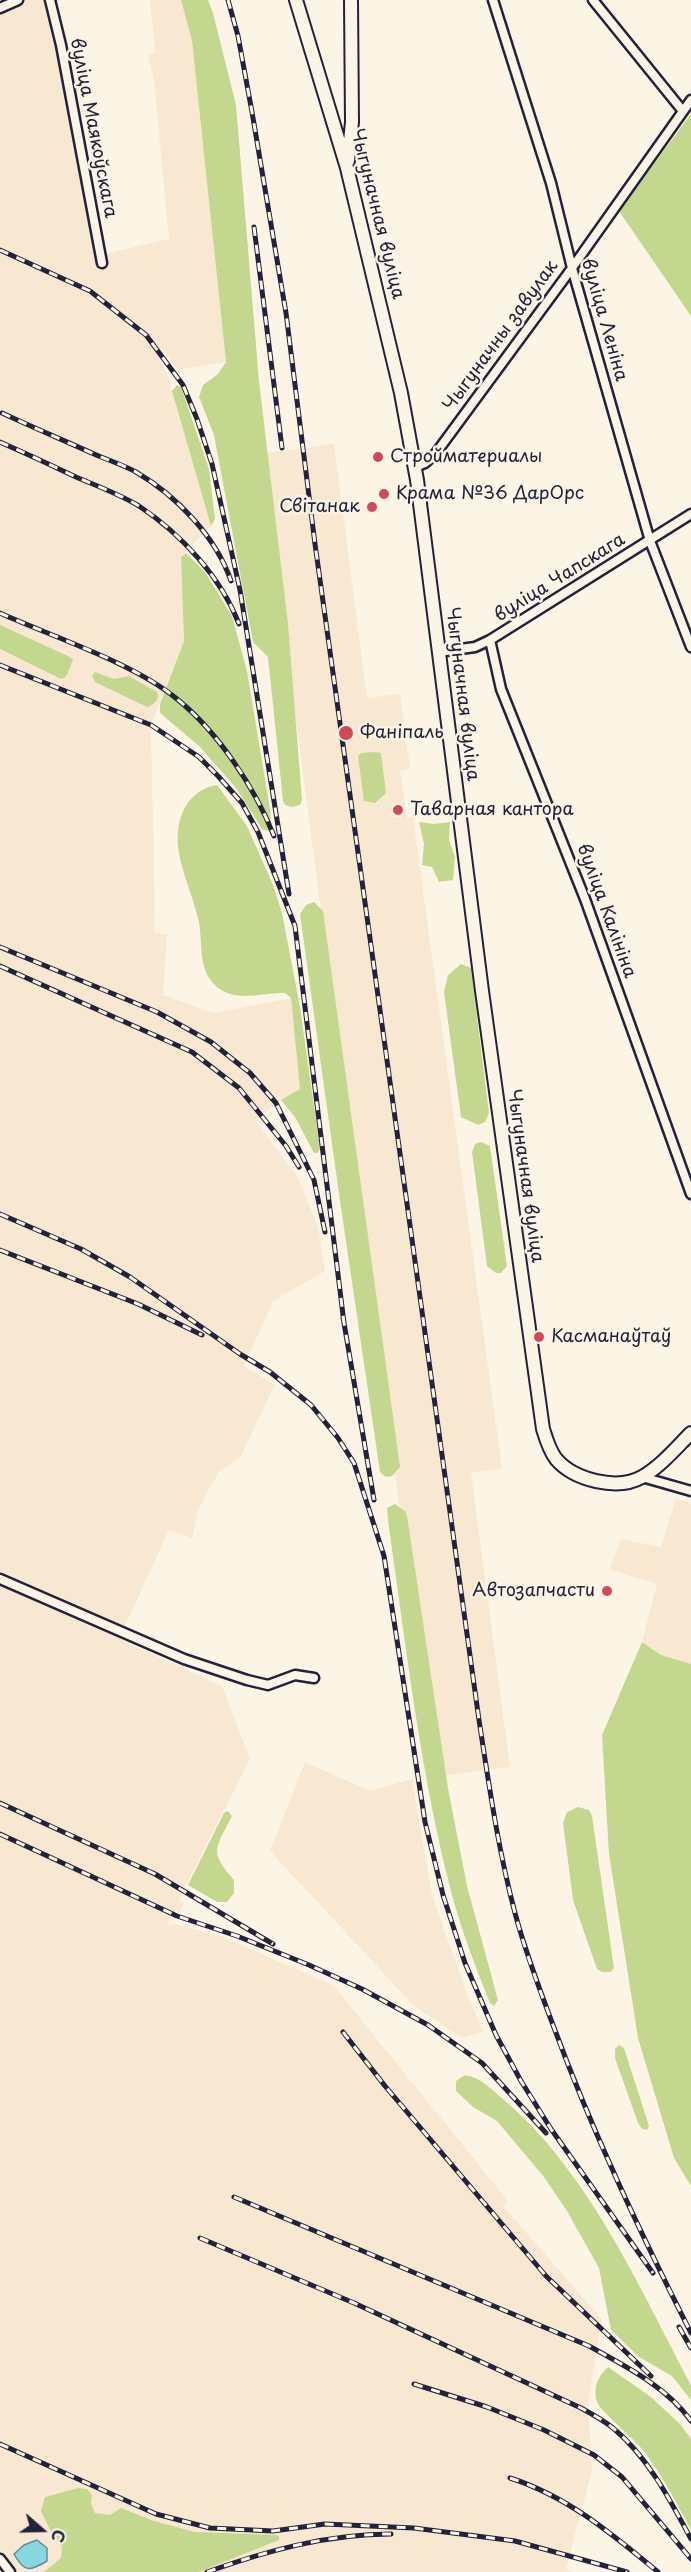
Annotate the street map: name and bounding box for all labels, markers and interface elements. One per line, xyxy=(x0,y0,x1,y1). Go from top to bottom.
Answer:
street label: вуліца Маякоўскага xyxy=(65,36,121,220)
street label: Чыгуначная вуліца xyxy=(345,127,409,301)
street label: Чыгуначны завулак xyxy=(439,256,563,416)
street label: вуліца Леніна xyxy=(576,256,632,384)
place label: Стройматериалы xyxy=(390,446,542,468)
marker: Стройматериалы xyxy=(371,450,385,464)
place label: Крама №36 ДарОрс xyxy=(396,483,584,505)
marker: Крама №36 ДарОрс xyxy=(377,487,391,501)
place label: Світанак xyxy=(279,496,360,518)
marker: Світанак xyxy=(365,500,379,514)
street label: вуліца Чапскага xyxy=(491,529,629,627)
street label: Чыгуначная вуліца xyxy=(441,606,483,782)
place label: Фаніпаль xyxy=(360,722,444,744)
marker: Фаніпаль xyxy=(337,724,355,742)
place label: Таварная кантора xyxy=(410,799,574,821)
marker: Таварная кантора xyxy=(391,803,405,817)
street label: вуліца Калініна xyxy=(572,841,640,981)
street label: Чыгуначная вуліца xyxy=(502,1088,548,1264)
place label: Касманаўтаў xyxy=(551,1326,671,1348)
marker: Касманаўтаў xyxy=(532,1330,546,1344)
place label: Автозапчасти xyxy=(472,1580,595,1602)
marker: Автозапчасти xyxy=(600,1584,614,1598)
north arrow xyxy=(12,2500,72,2560)
text: С xyxy=(46,2526,72,2546)

